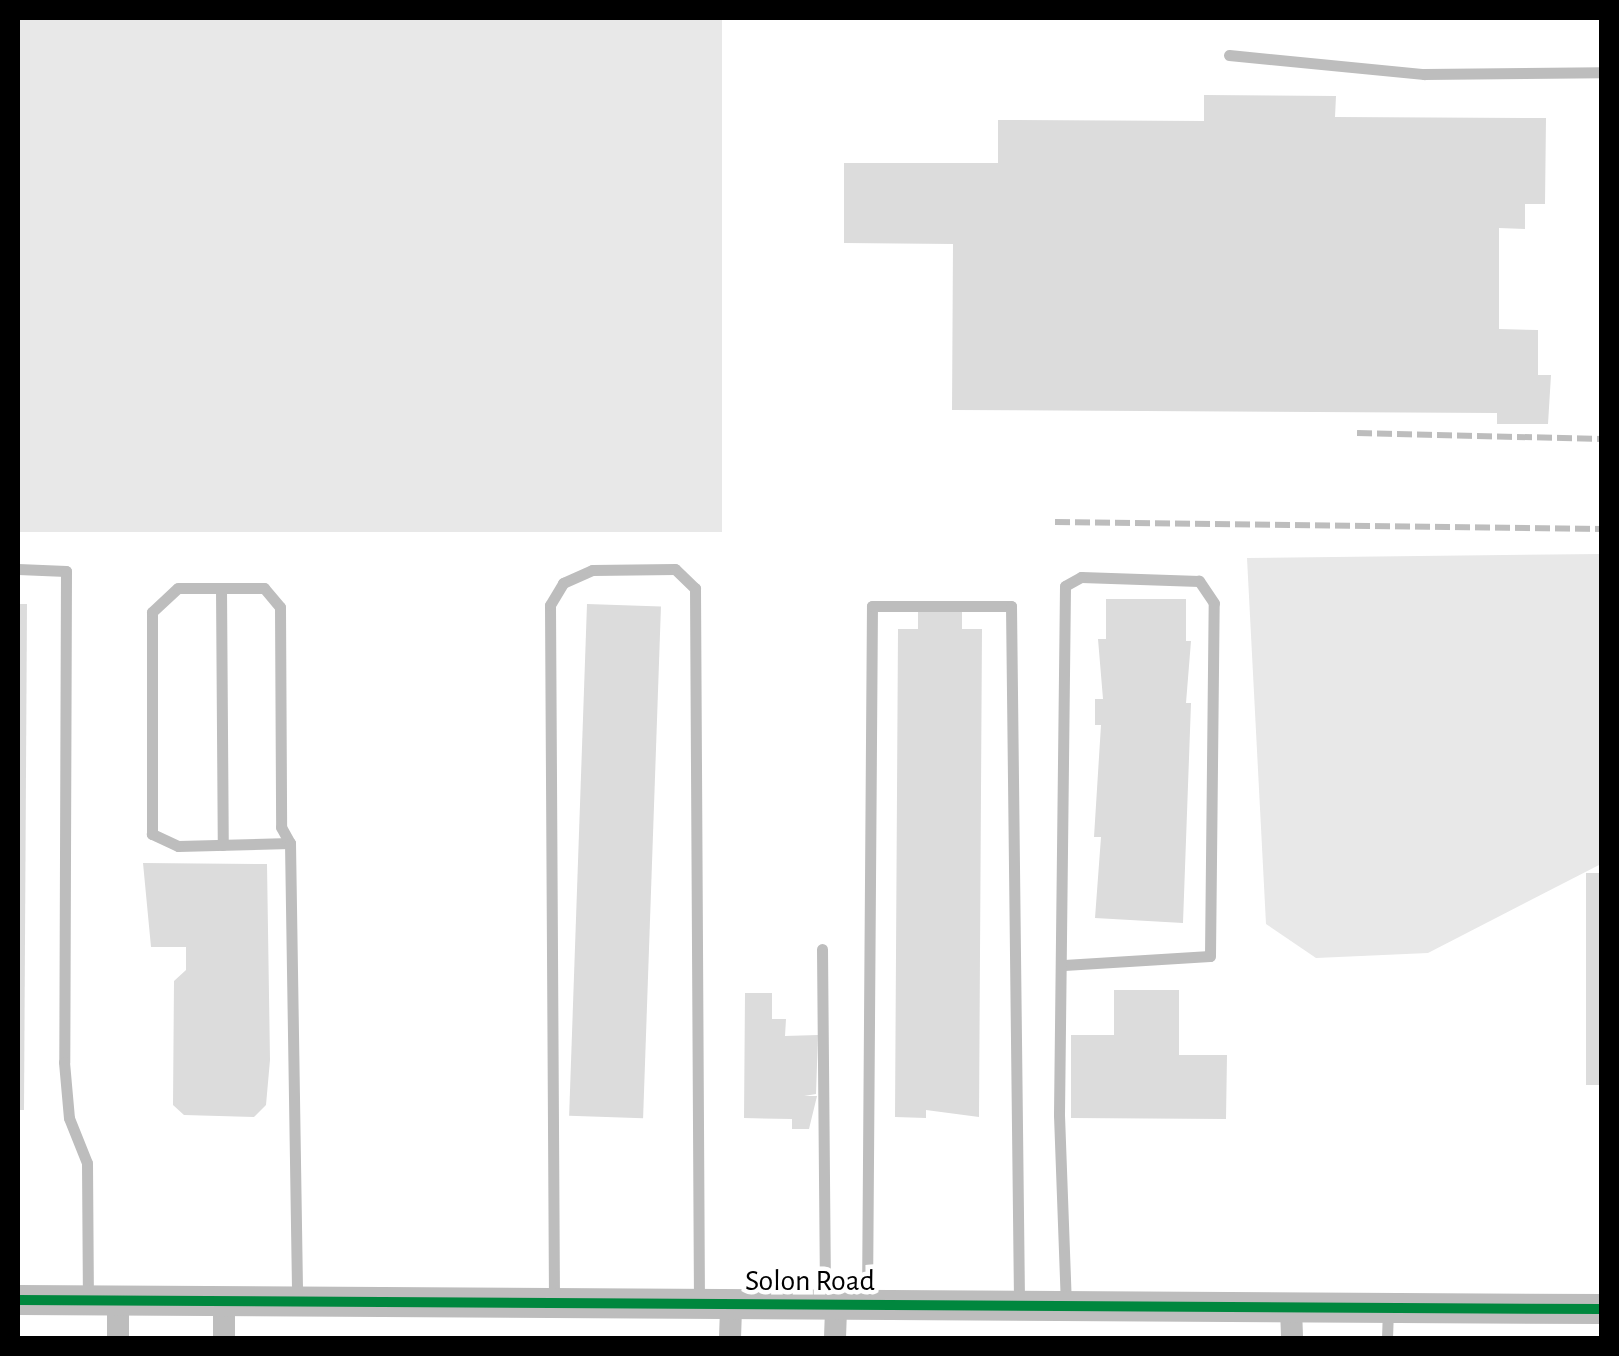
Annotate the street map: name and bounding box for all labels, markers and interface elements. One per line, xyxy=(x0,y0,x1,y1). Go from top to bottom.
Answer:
street label: Solon Road xyxy=(745,1263,875,1299)

